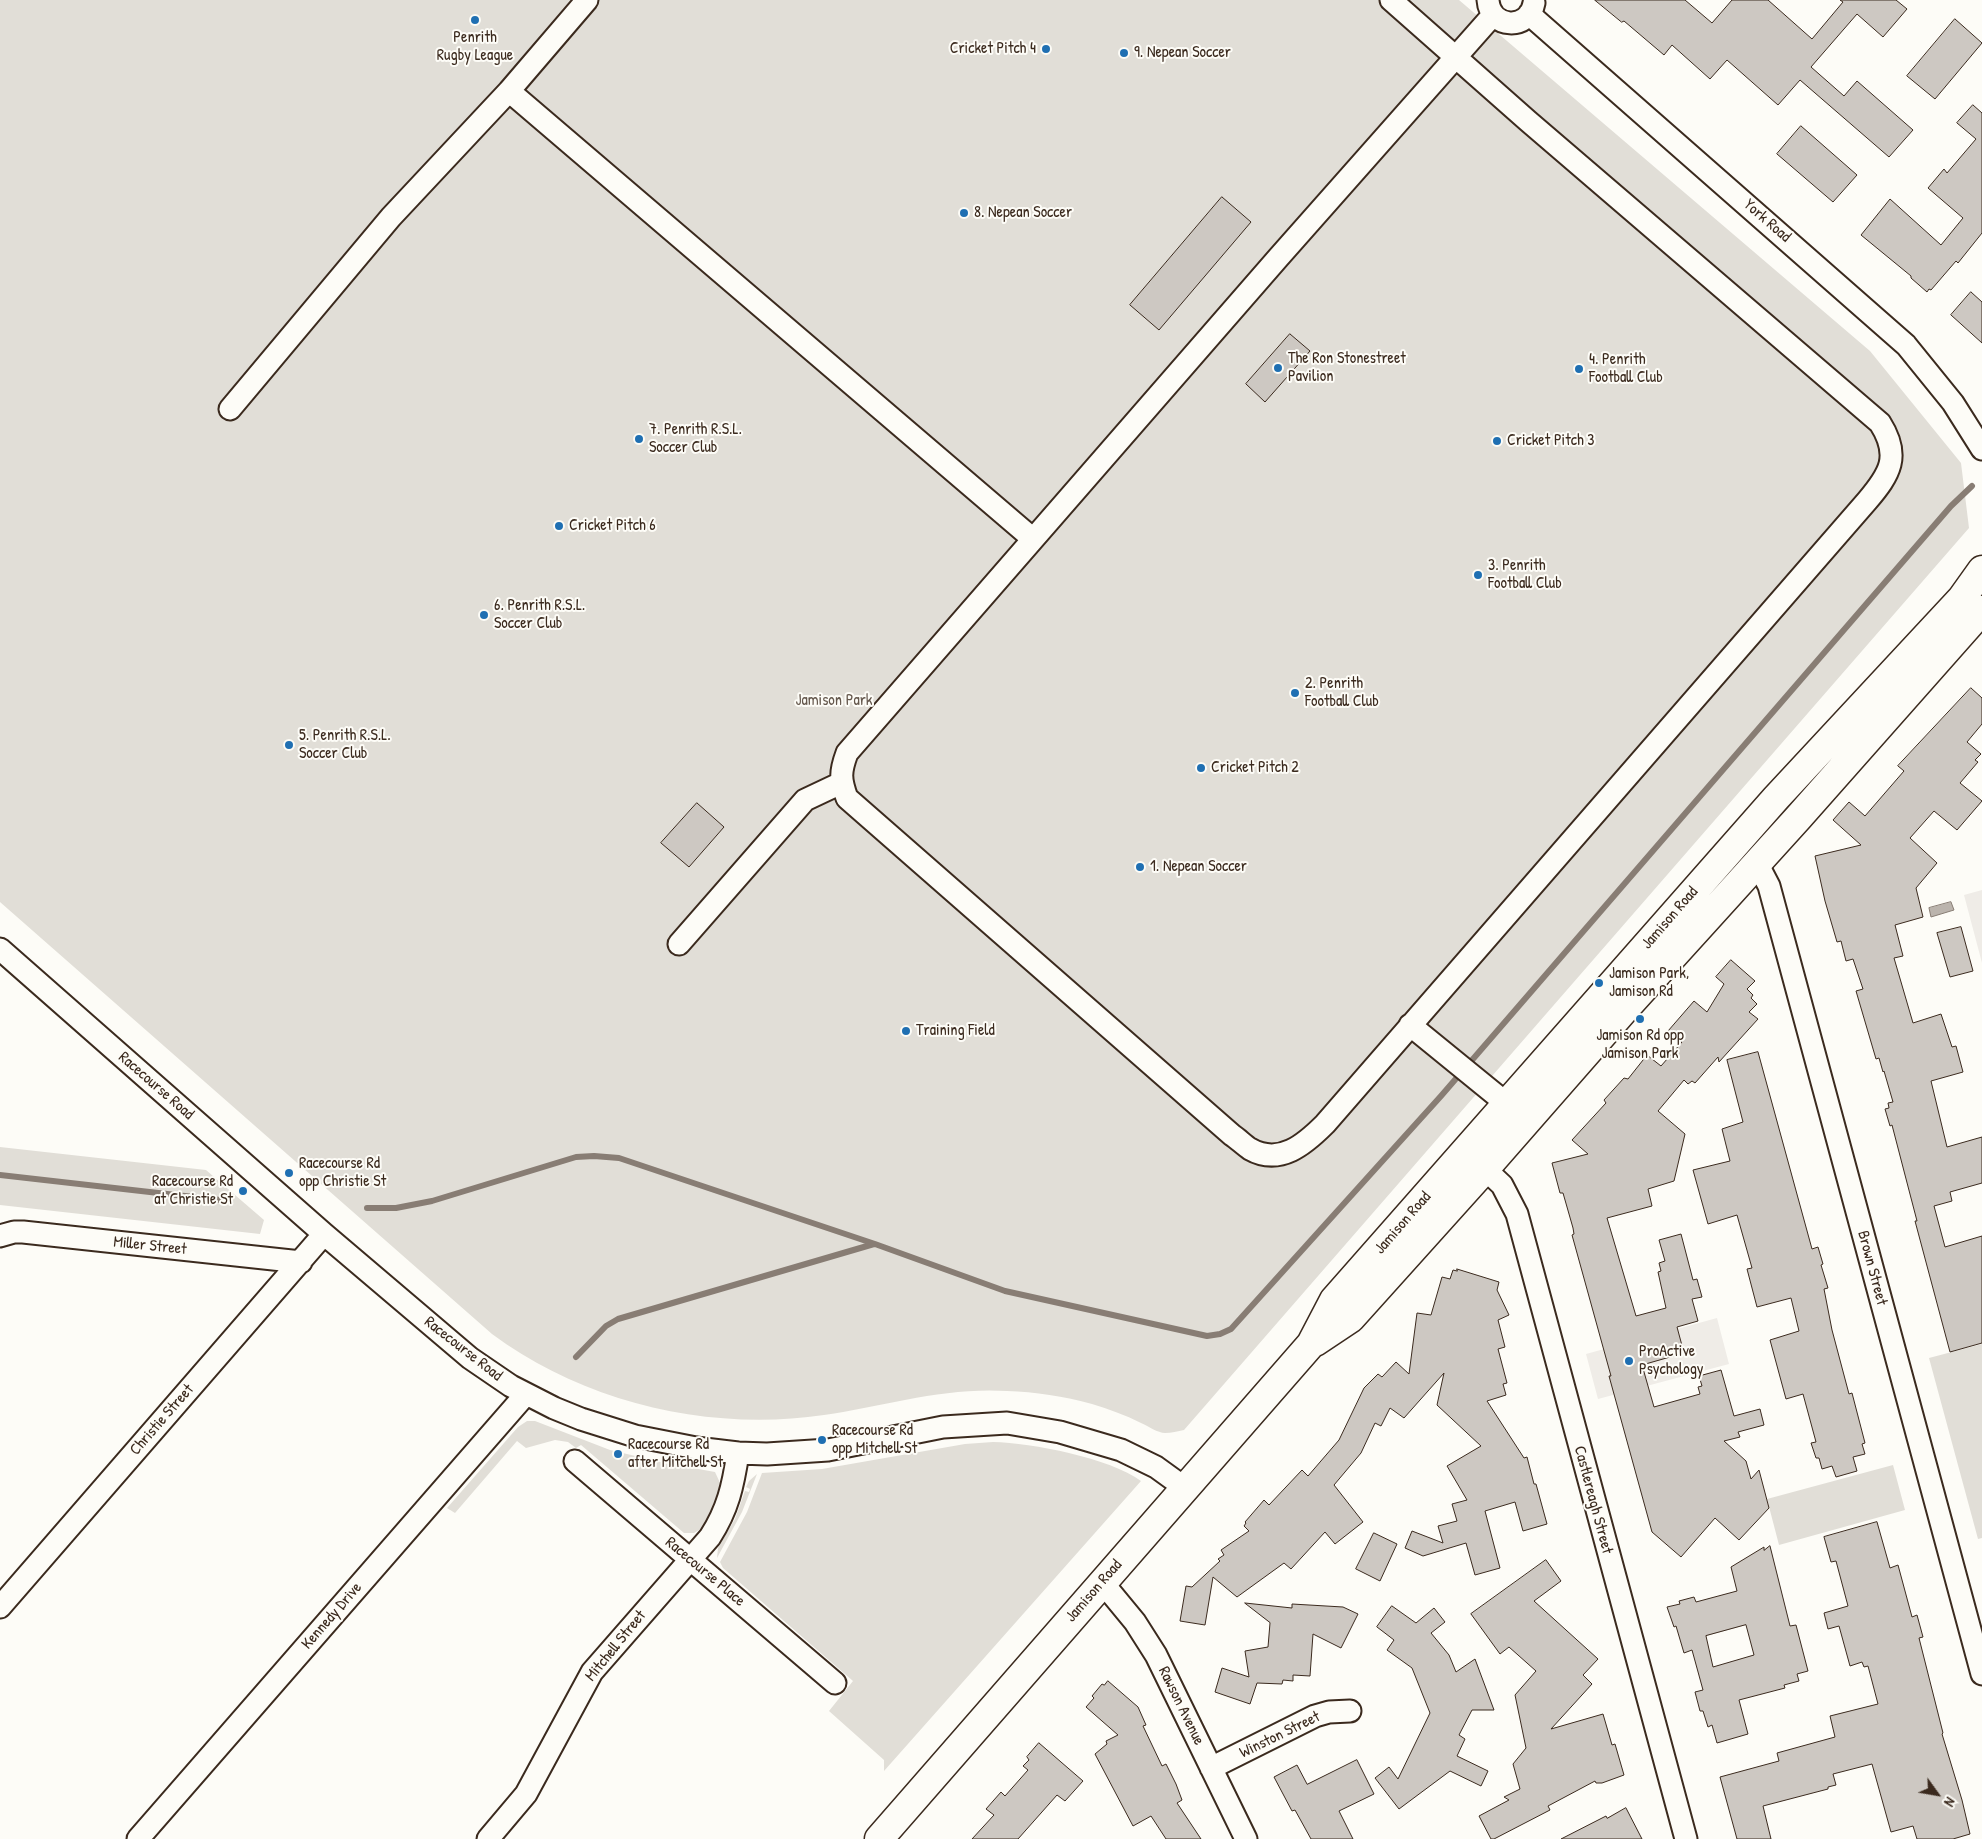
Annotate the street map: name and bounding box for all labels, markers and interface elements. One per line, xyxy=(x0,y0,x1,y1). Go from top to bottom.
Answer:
marker: Penrith Rugby League xyxy=(469,14,481,26)
place label: Penrith Rugby League xyxy=(437,28,513,66)
place label: Cricket Pitch 4 xyxy=(950,39,1036,59)
marker: Cricket Pitch 4 xyxy=(1040,43,1052,55)
place label: 9. Nepean Soccer xyxy=(1134,43,1231,63)
marker: 9. Nepean Soccer xyxy=(1118,47,1130,59)
street label: York Road xyxy=(1739,195,1795,247)
place label: 8. Nepean Soccer xyxy=(974,203,1072,223)
marker: 8. Nepean Soccer xyxy=(958,207,970,219)
place label: The Ron Stonestreet Pavilion xyxy=(1288,349,1406,387)
place label: 4. Penrith Football Club xyxy=(1589,350,1663,388)
marker: The Ron Stonestreet Pavilion xyxy=(1272,362,1284,374)
marker: 4. Penrith Football Club xyxy=(1573,363,1585,375)
place label: 7. Penrith R.S.L. Soccer Club xyxy=(649,420,742,458)
place label: Cricket Pitch 3 xyxy=(1507,431,1594,451)
marker: 7. Penrith R.S.L. Soccer Club xyxy=(633,433,645,445)
marker: Cricket Pitch 3 xyxy=(1491,435,1503,447)
place label: Cricket Pitch 6 xyxy=(569,516,656,536)
marker: Cricket Pitch 6 xyxy=(553,520,565,532)
place label: 3. Penrith Football Club xyxy=(1488,556,1562,594)
marker: 3. Penrith Football Club xyxy=(1472,569,1484,581)
place label: 6. Penrith R.S.L. Soccer Club xyxy=(494,596,585,634)
marker: 6. Penrith R.S.L. Soccer Club xyxy=(478,609,490,621)
place label: 2. Penrith Football Club xyxy=(1305,674,1379,712)
marker: 2. Penrith Football Club xyxy=(1289,687,1301,699)
park label: Jamison Park xyxy=(796,691,872,711)
place label: 5. Penrith R.S.L. Soccer Club xyxy=(299,726,391,764)
marker: 5. Penrith R.S.L. Soccer Club xyxy=(283,739,295,751)
place label: Cricket Pitch 2 xyxy=(1211,758,1299,778)
marker: Cricket Pitch 2 xyxy=(1195,762,1207,774)
place label: 1. Nepean Soccer xyxy=(1150,857,1247,877)
marker: 1. Nepean Soccer xyxy=(1134,861,1146,873)
street label: Jamison Road xyxy=(1638,883,1702,953)
place label: Jamison Park, Jamison Rd xyxy=(1609,964,1689,1002)
marker: Jamison Park, Jamison Rd xyxy=(1593,977,1605,989)
marker: Jamison Rd opp Jamison Park xyxy=(1634,1013,1646,1025)
place label: Training Field xyxy=(916,1021,995,1041)
marker: Training Field xyxy=(900,1025,912,1037)
place label: Jamison Rd opp Jamison Park xyxy=(1596,1026,1684,1064)
street label: Racecourse Road xyxy=(114,1048,198,1124)
place label: Racecourse Rd opp Christie St xyxy=(299,1154,386,1192)
marker: Racecourse Rd opp Christie St xyxy=(283,1167,295,1179)
place label: Racecourse Rd at Christie St xyxy=(152,1172,233,1210)
marker: Racecourse Rd at Christie St xyxy=(237,1185,249,1197)
street label: Jamison Road xyxy=(1371,1188,1435,1258)
street label: Brown Street xyxy=(1853,1229,1891,1307)
street label: Miller Street xyxy=(112,1233,188,1259)
street label: Racecourse Road xyxy=(420,1313,506,1385)
place label: ProActive Psychology xyxy=(1639,1342,1704,1380)
marker: ProActive Psychology xyxy=(1623,1355,1635,1367)
street label: Christie Street xyxy=(126,1381,198,1459)
place label: Racecourse Rd opp Mitchell St xyxy=(832,1421,917,1459)
marker: Racecourse Rd opp Mitchell St xyxy=(816,1434,828,1446)
place label: Racecourse Rd after Mitchell St xyxy=(628,1435,723,1473)
street label: Castlereagh Street xyxy=(1569,1444,1617,1556)
marker: Racecourse Rd after Mitchell St xyxy=(612,1448,624,1460)
street label: Racecourse Place xyxy=(661,1533,749,1611)
street label: Jamison Road xyxy=(1062,1556,1126,1626)
street label: Kennedy Drive xyxy=(298,1579,366,1653)
street label: Mitchell Street xyxy=(582,1607,650,1685)
street label: Rawson Avenue xyxy=(1154,1664,1208,1748)
street label: Winston Street xyxy=(1237,1707,1323,1763)
north arrow xyxy=(1912,1769,1962,1819)
text: N xyxy=(1940,1794,1960,1810)

